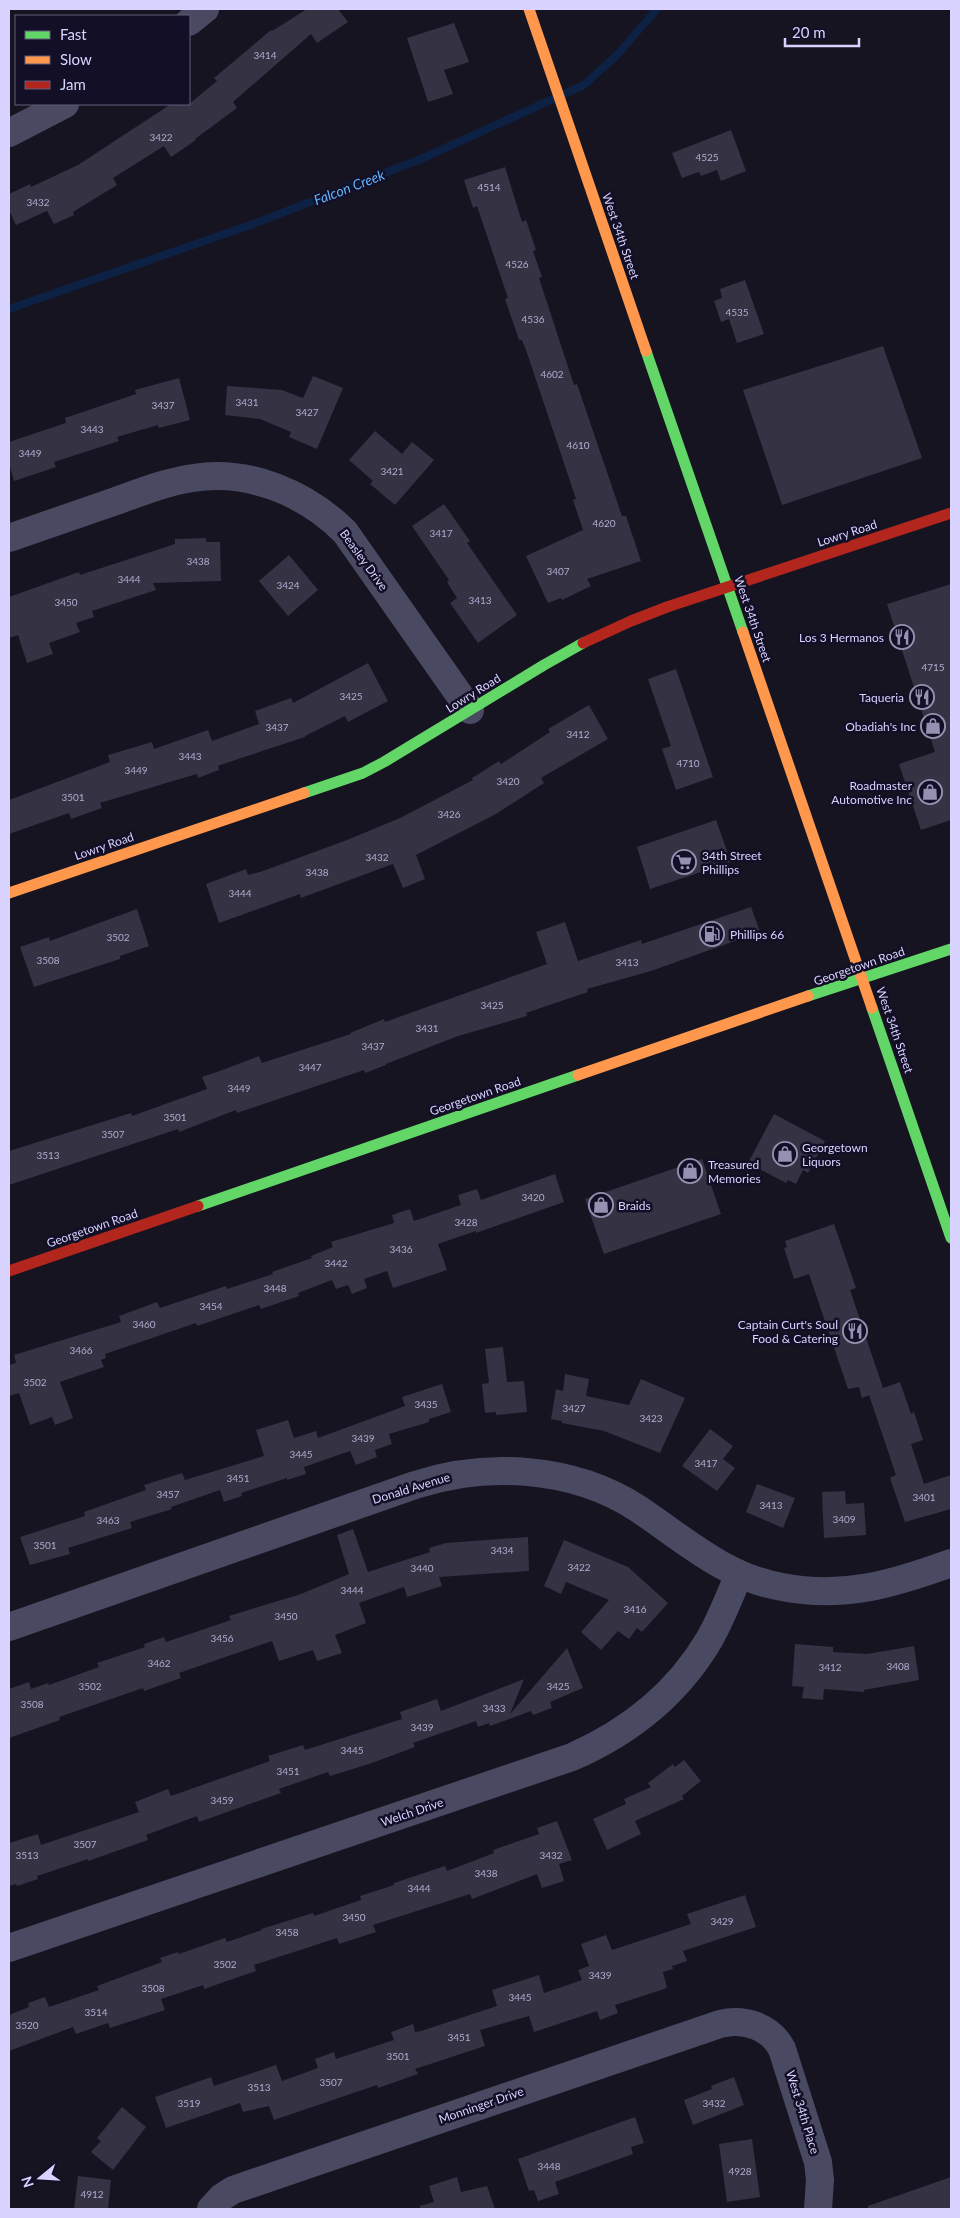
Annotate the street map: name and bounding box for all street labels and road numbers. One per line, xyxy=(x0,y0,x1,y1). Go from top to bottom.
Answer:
street label: West 34th Street xyxy=(599,191,643,282)
street label: Lowry Road xyxy=(815,516,879,550)
street label: Beasley Drive xyxy=(337,527,391,593)
street label: West 34th Street xyxy=(731,574,775,665)
street label: Lowry Road xyxy=(443,670,503,716)
street label: Lowry Road xyxy=(72,829,136,863)
street label: Georgetown Road xyxy=(811,943,907,989)
street label: West 34th Street xyxy=(873,985,917,1076)
street label: Georgetown Road xyxy=(427,1073,523,1119)
street label: Georgetown Road xyxy=(44,1205,140,1251)
street label: Donald Avenue xyxy=(370,1469,452,1507)
street label: Welch Drive xyxy=(379,1794,445,1830)
street label: West 34th Place xyxy=(783,2068,823,2156)
street label: Monninger Drive xyxy=(436,2083,526,2127)

